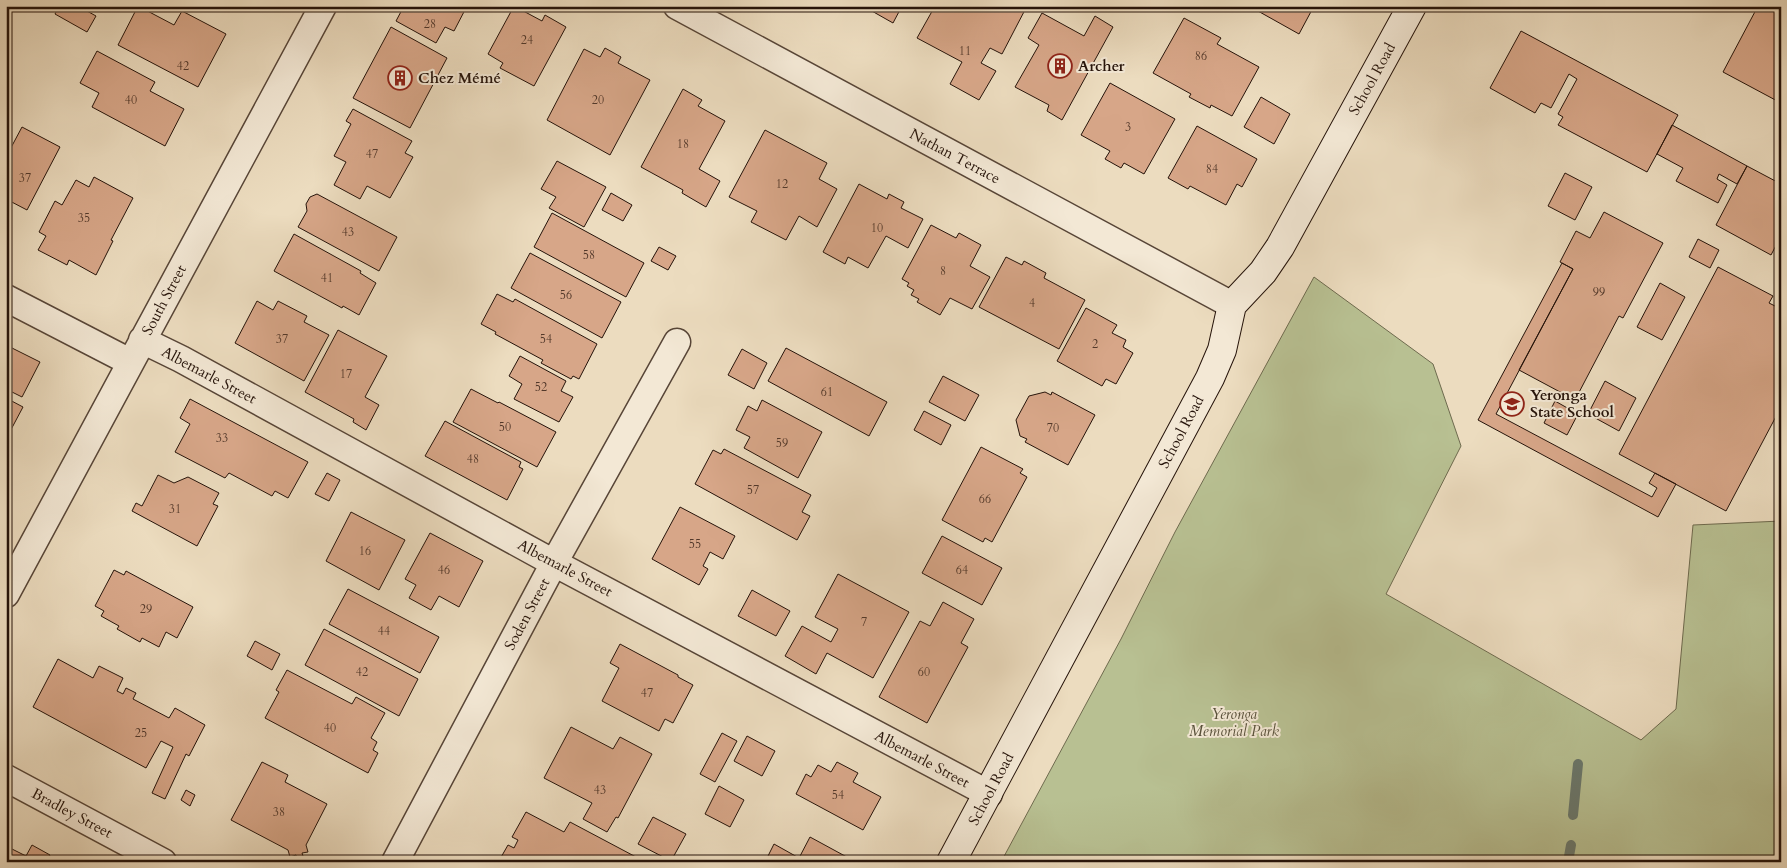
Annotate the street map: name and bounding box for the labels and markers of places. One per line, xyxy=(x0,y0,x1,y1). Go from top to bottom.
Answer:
building icon: Archer xyxy=(1047,53,1073,79)
place label: Archer xyxy=(1078,56,1125,76)
building icon: Chez Mémé xyxy=(387,65,413,91)
place label: Chez Mémé xyxy=(418,68,501,88)
place label: Yeronga State School xyxy=(1530,385,1614,422)
school or university icon: Yeronga State School xyxy=(1499,391,1525,417)

